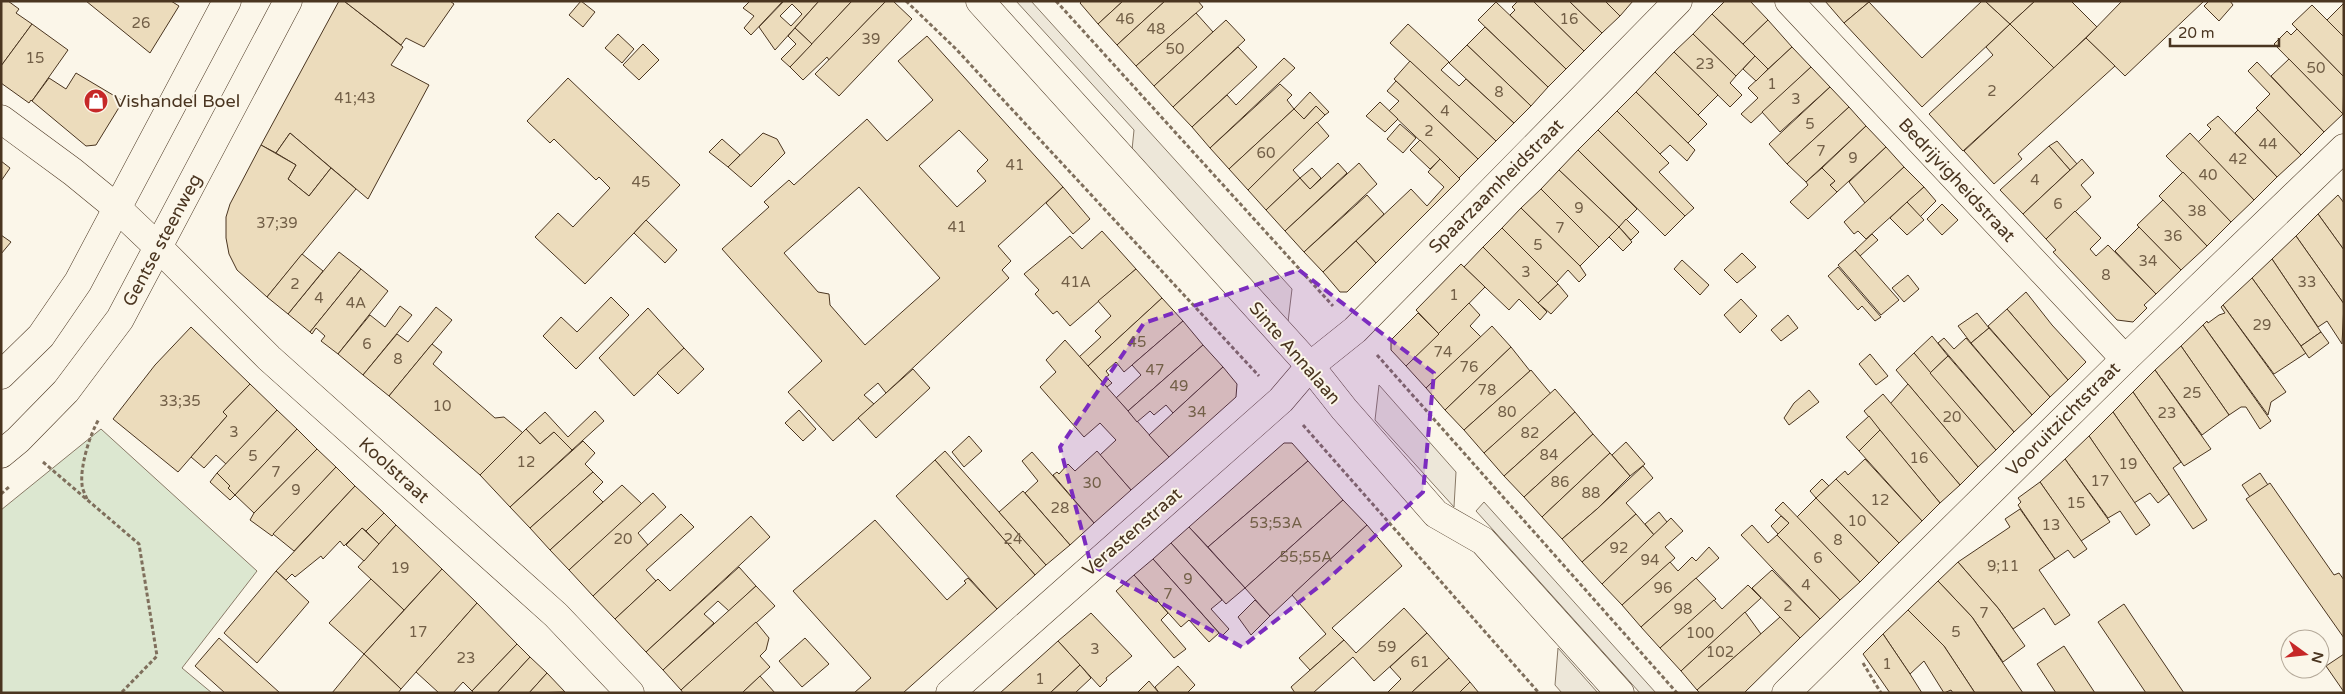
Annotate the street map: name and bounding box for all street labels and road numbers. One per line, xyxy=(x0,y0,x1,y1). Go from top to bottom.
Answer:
street label: Bedrijvigheidstraat xyxy=(1894,113,2020,247)
street label: Spaarzaamheidstraat xyxy=(1424,114,1568,258)
street label: Gentse steenweg xyxy=(118,170,206,310)
street label: Sinte Annalaan xyxy=(1244,297,1346,409)
street label: Vooruitzichtstraat xyxy=(2001,357,2125,481)
street label: Koolstraat xyxy=(354,432,434,508)
street label: Verastenstraat xyxy=(1078,483,1186,581)

